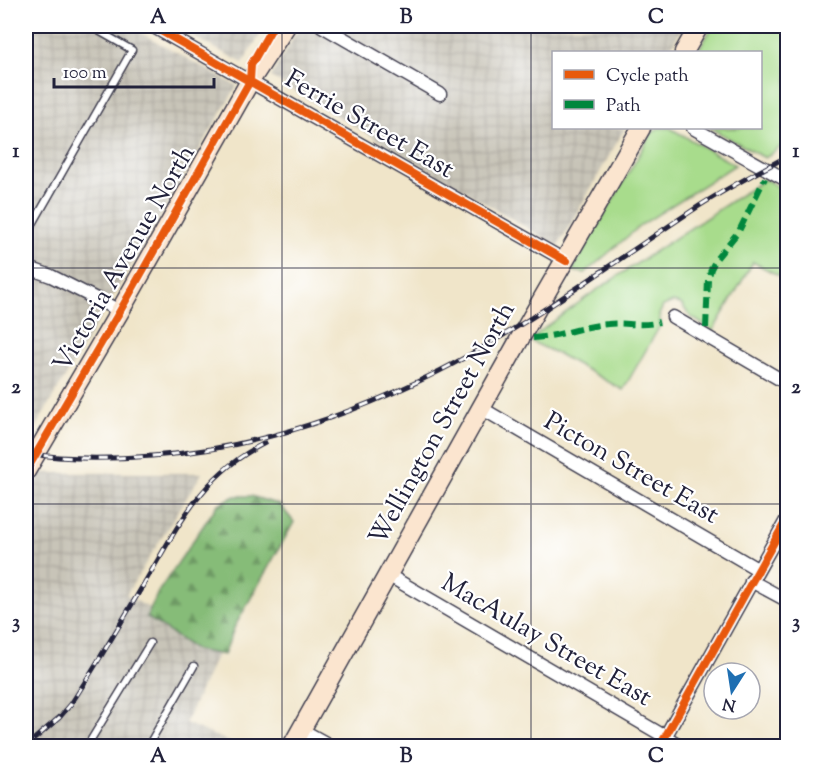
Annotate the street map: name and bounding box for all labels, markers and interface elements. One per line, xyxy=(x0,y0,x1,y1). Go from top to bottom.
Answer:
text: A xyxy=(150,4,167,33)
text: B xyxy=(400,4,413,33)
text: C xyxy=(648,4,664,33)
scale bar xyxy=(54,51,214,89)
legend xyxy=(552,51,762,129)
text: 100 m xyxy=(63,61,107,87)
street label: Ferrie Street East xyxy=(277,61,461,189)
text: Cycle path xyxy=(606,64,689,90)
text: Path xyxy=(606,94,641,120)
text: 1 xyxy=(13,138,20,167)
street label: Victoria Avenue North xyxy=(45,138,205,380)
text: 1 xyxy=(793,138,800,167)
street label: Wellington Street North xyxy=(361,296,525,552)
text: 2 xyxy=(11,374,21,403)
text: 2 xyxy=(791,374,801,403)
street label: Picton Street East xyxy=(537,404,725,534)
street label: MacAulay Street East xyxy=(434,565,658,717)
text: 3 xyxy=(12,609,20,638)
text: 3 xyxy=(792,609,800,638)
north arrow xyxy=(702,661,762,721)
text: N xyxy=(721,691,738,716)
text: A xyxy=(150,743,167,772)
text: B xyxy=(400,743,413,772)
text: C xyxy=(648,743,664,772)

